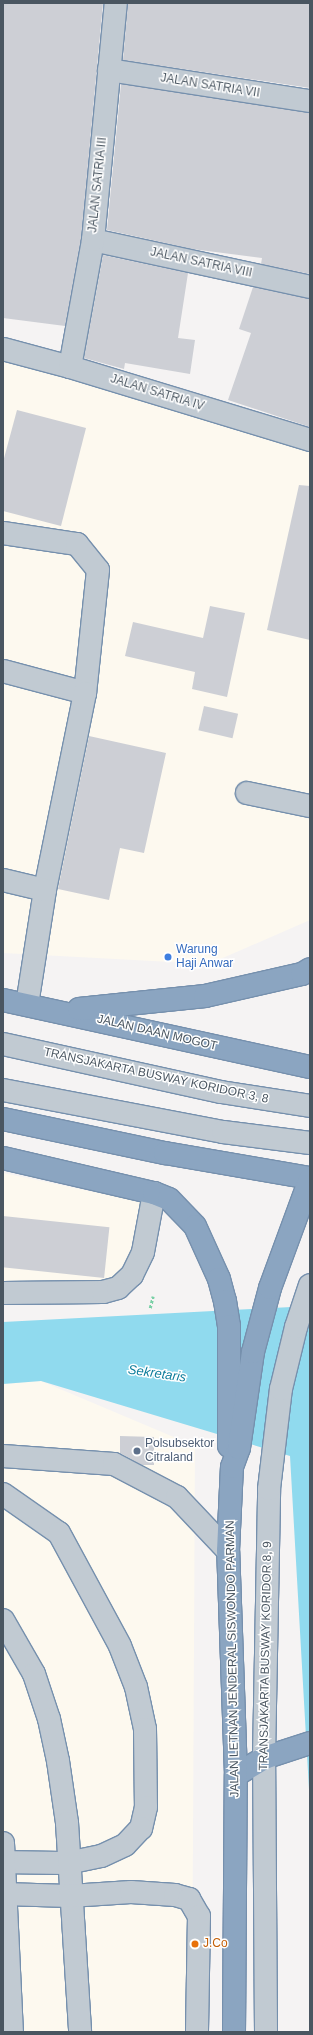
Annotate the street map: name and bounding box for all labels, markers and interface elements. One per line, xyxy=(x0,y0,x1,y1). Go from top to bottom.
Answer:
street label: JALAN SATRIA VII xyxy=(159,71,261,101)
street label: JALAN SATRIA III xyxy=(86,136,110,234)
street label: JALAN SATRIA VIII xyxy=(148,245,254,281)
street label: JALAN SATRIA IV xyxy=(108,372,206,414)
place label: Warung Haji Anwar xyxy=(176,943,234,971)
marker: Warung Haji Anwar xyxy=(163,952,173,962)
street label: JALAN DAAN MOGOT xyxy=(96,1012,218,1054)
street label: TRANSJAKARTA BUSWAY KORIDOR 3, 8 xyxy=(42,1045,270,1107)
water label: Sekretaris xyxy=(127,1362,187,1386)
place label: Polsubsektor Citraland xyxy=(145,1437,214,1465)
marker: Polsubsektor Citraland xyxy=(132,1446,142,1456)
street label: JALAN LETNAN JENDERAL SISWONDO PARMAN xyxy=(223,1520,243,1798)
street label: TRANSJAKARTA BUSWAY KORIDOR 8, 9 xyxy=(257,1541,275,1771)
place label: J.Co xyxy=(203,1937,228,1951)
marker: J.Co xyxy=(190,1939,200,1949)

